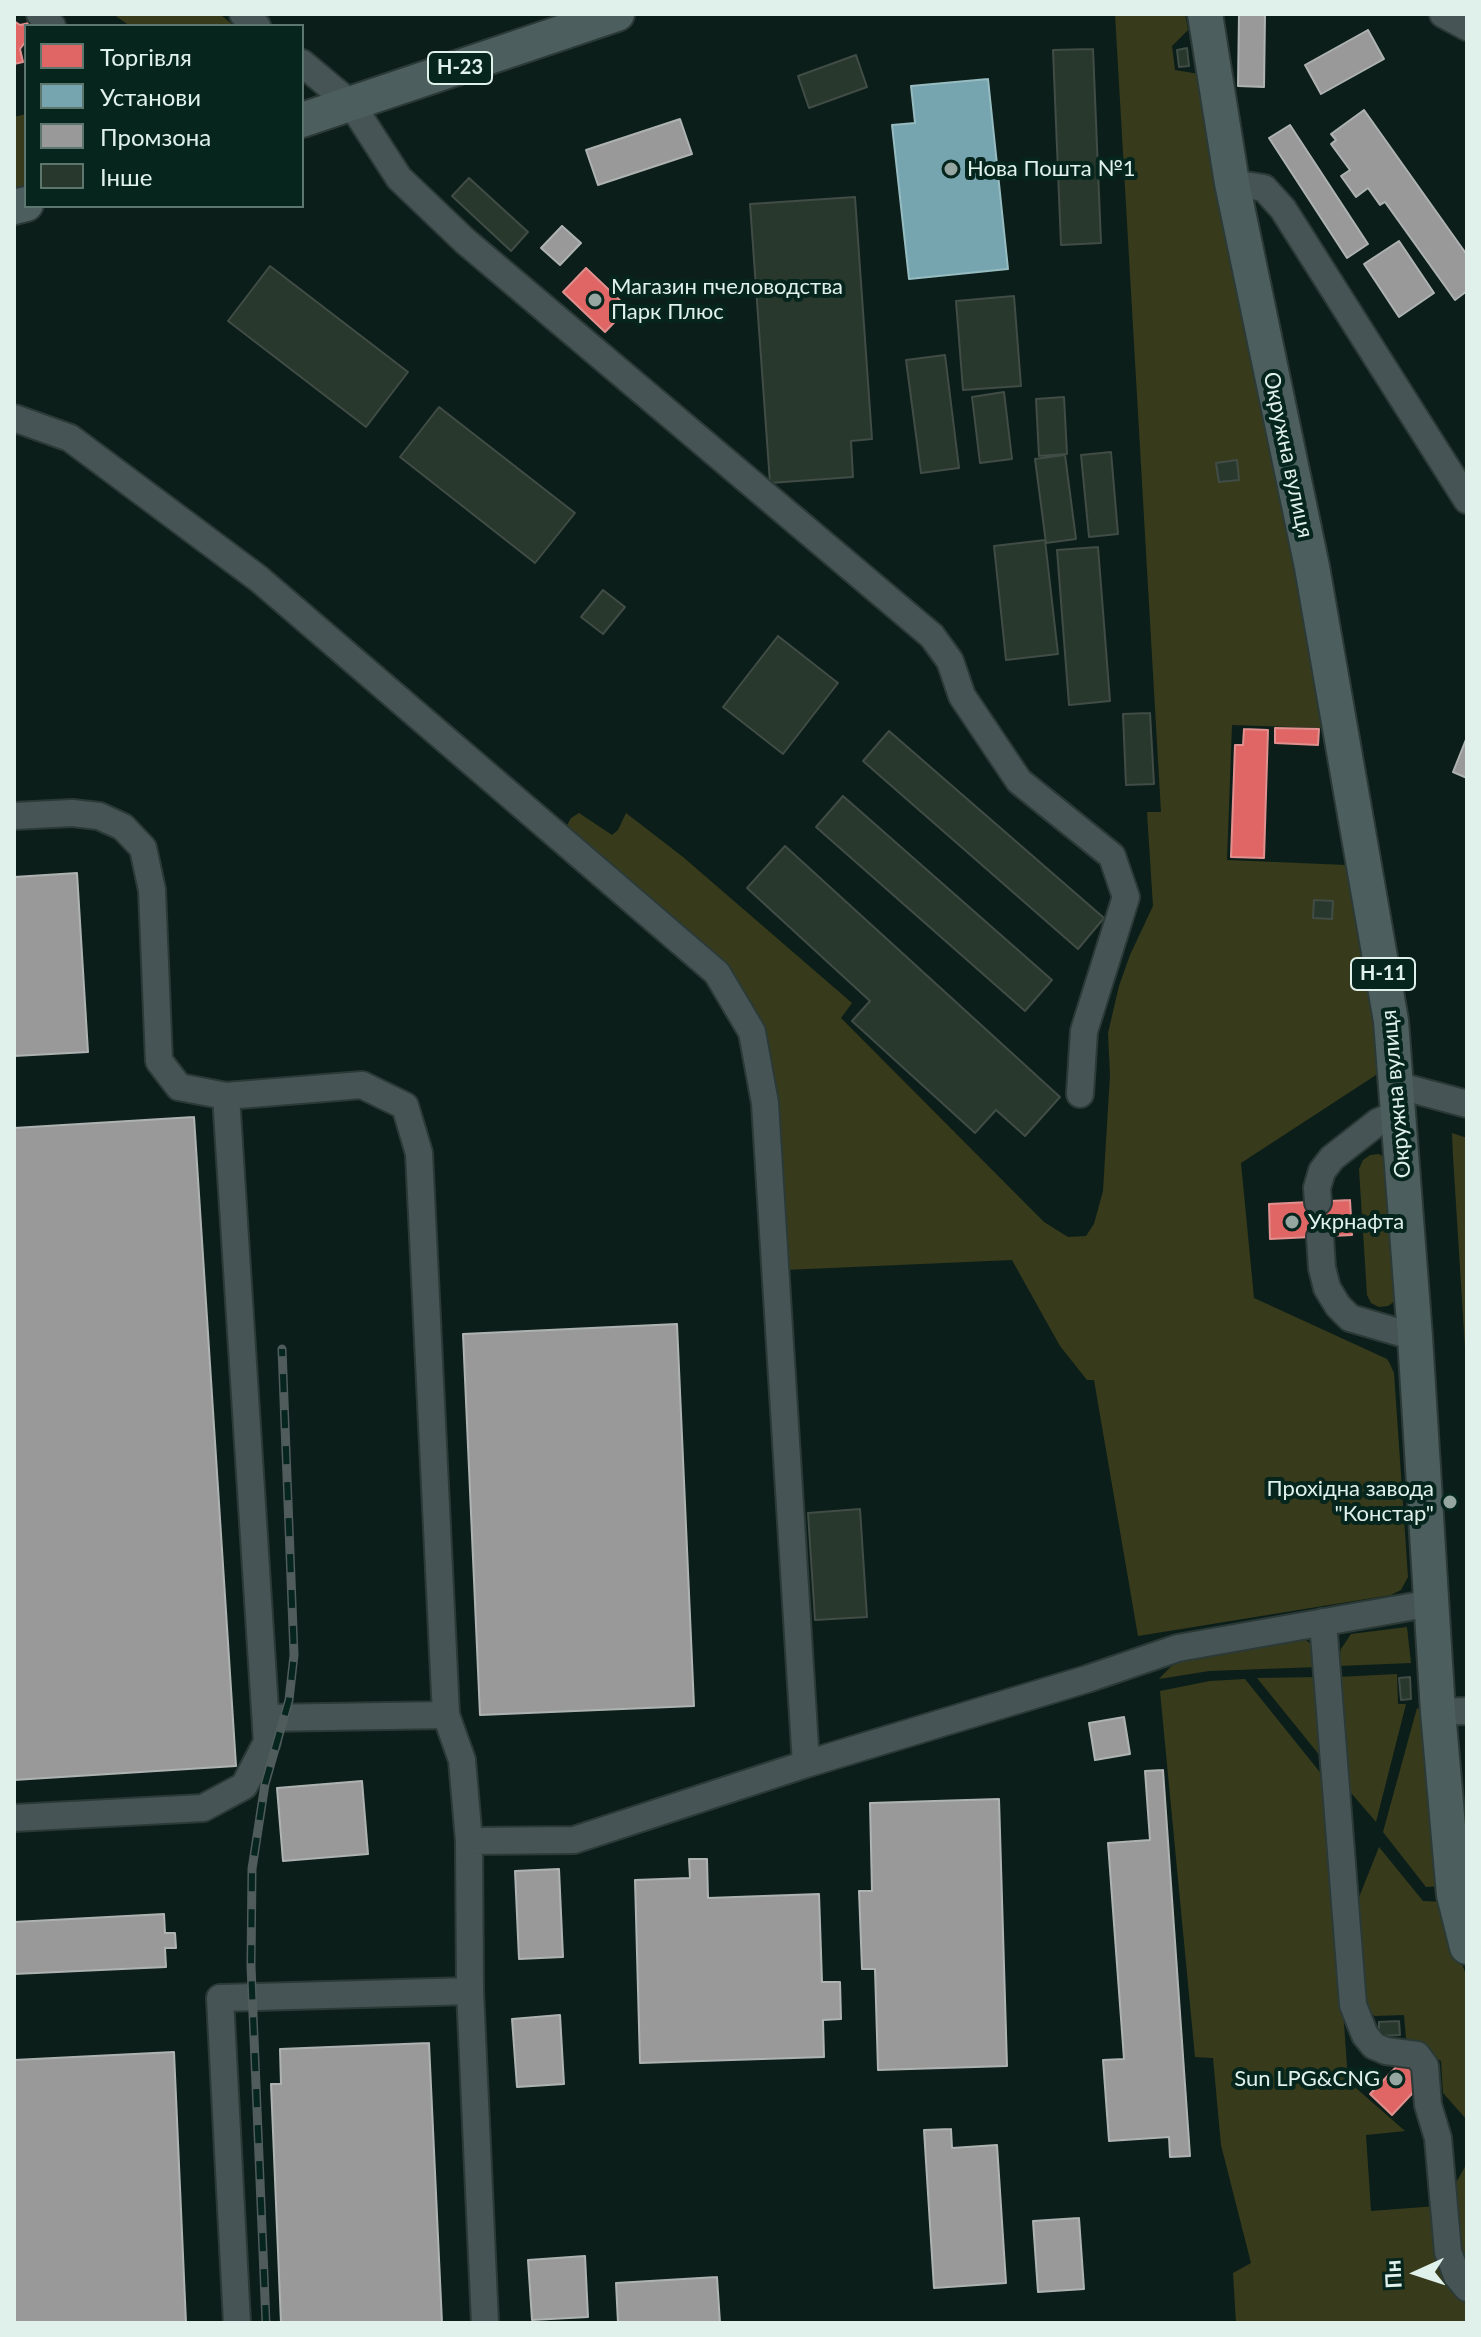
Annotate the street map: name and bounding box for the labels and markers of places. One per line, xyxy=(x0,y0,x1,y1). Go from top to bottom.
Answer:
place label: Нова Пошта №1 xyxy=(967,156,1136,182)
marker: Нова Пошта №1 xyxy=(942,160,960,178)
place label: Магазин пчеловодства Парк Плюс xyxy=(611,274,843,326)
marker: Магазин пчеловодства Парк Плюс xyxy=(586,291,604,309)
place label: Укрнафта xyxy=(1308,1209,1404,1235)
marker: Укрнафта xyxy=(1283,1213,1301,1231)
place label: Прохідна завода "Констар" xyxy=(1267,1476,1434,1528)
marker: Прохідна завода "Констар" xyxy=(1441,1493,1459,1511)
place label: Sun LPG&CNG xyxy=(1234,2066,1380,2092)
marker: Sun LPG&CNG xyxy=(1387,2070,1405,2088)

